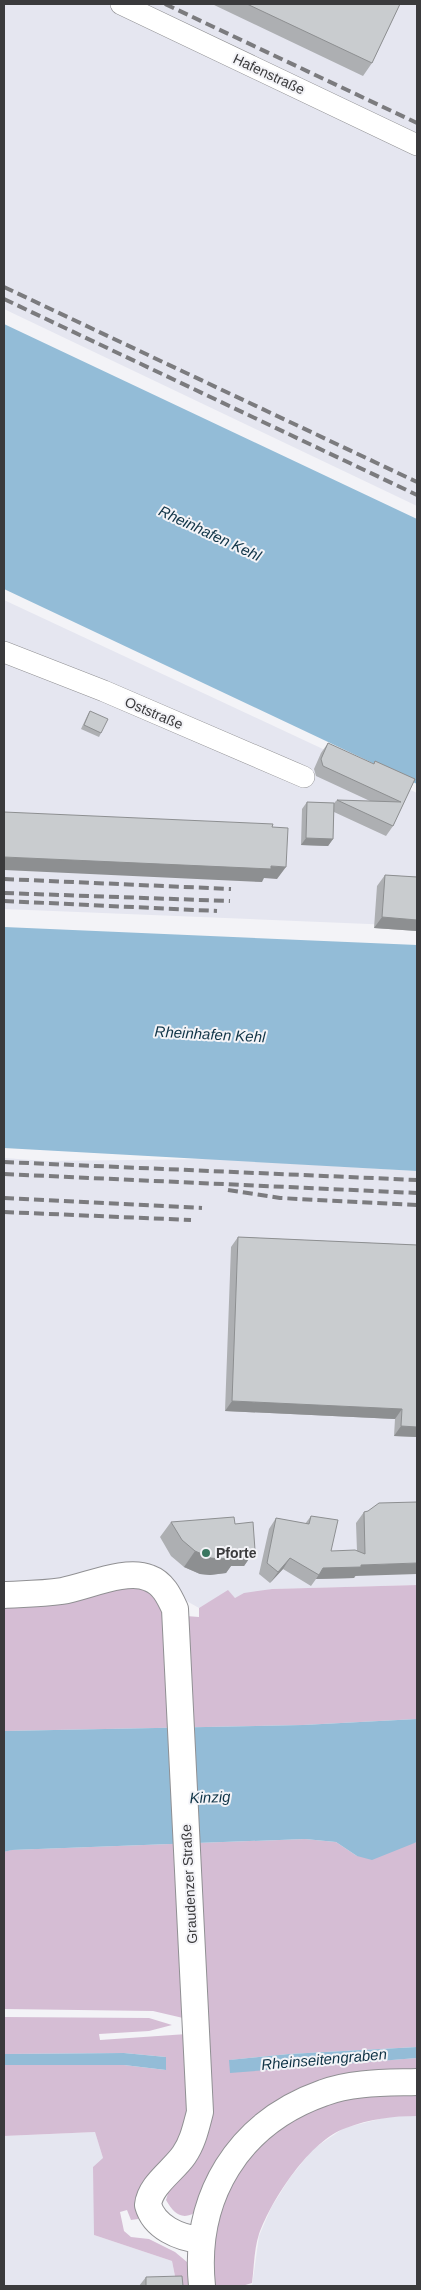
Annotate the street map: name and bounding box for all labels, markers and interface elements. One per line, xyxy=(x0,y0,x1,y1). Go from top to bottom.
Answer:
street label: Hafenstraße xyxy=(231,50,307,98)
water label: Rheinhafen Kehl xyxy=(156,502,264,564)
street label: Oststraße xyxy=(123,694,186,732)
water label: Rheinhafen Kehl xyxy=(154,1023,266,1045)
place label: Pforte xyxy=(216,1545,257,1561)
marker: Pforte xyxy=(200,1547,212,1559)
water label: Kinzig xyxy=(189,1788,231,1806)
street label: Graudenzer Straße xyxy=(178,1824,200,1944)
water label: Rheinseitengraben xyxy=(261,2045,387,2073)

